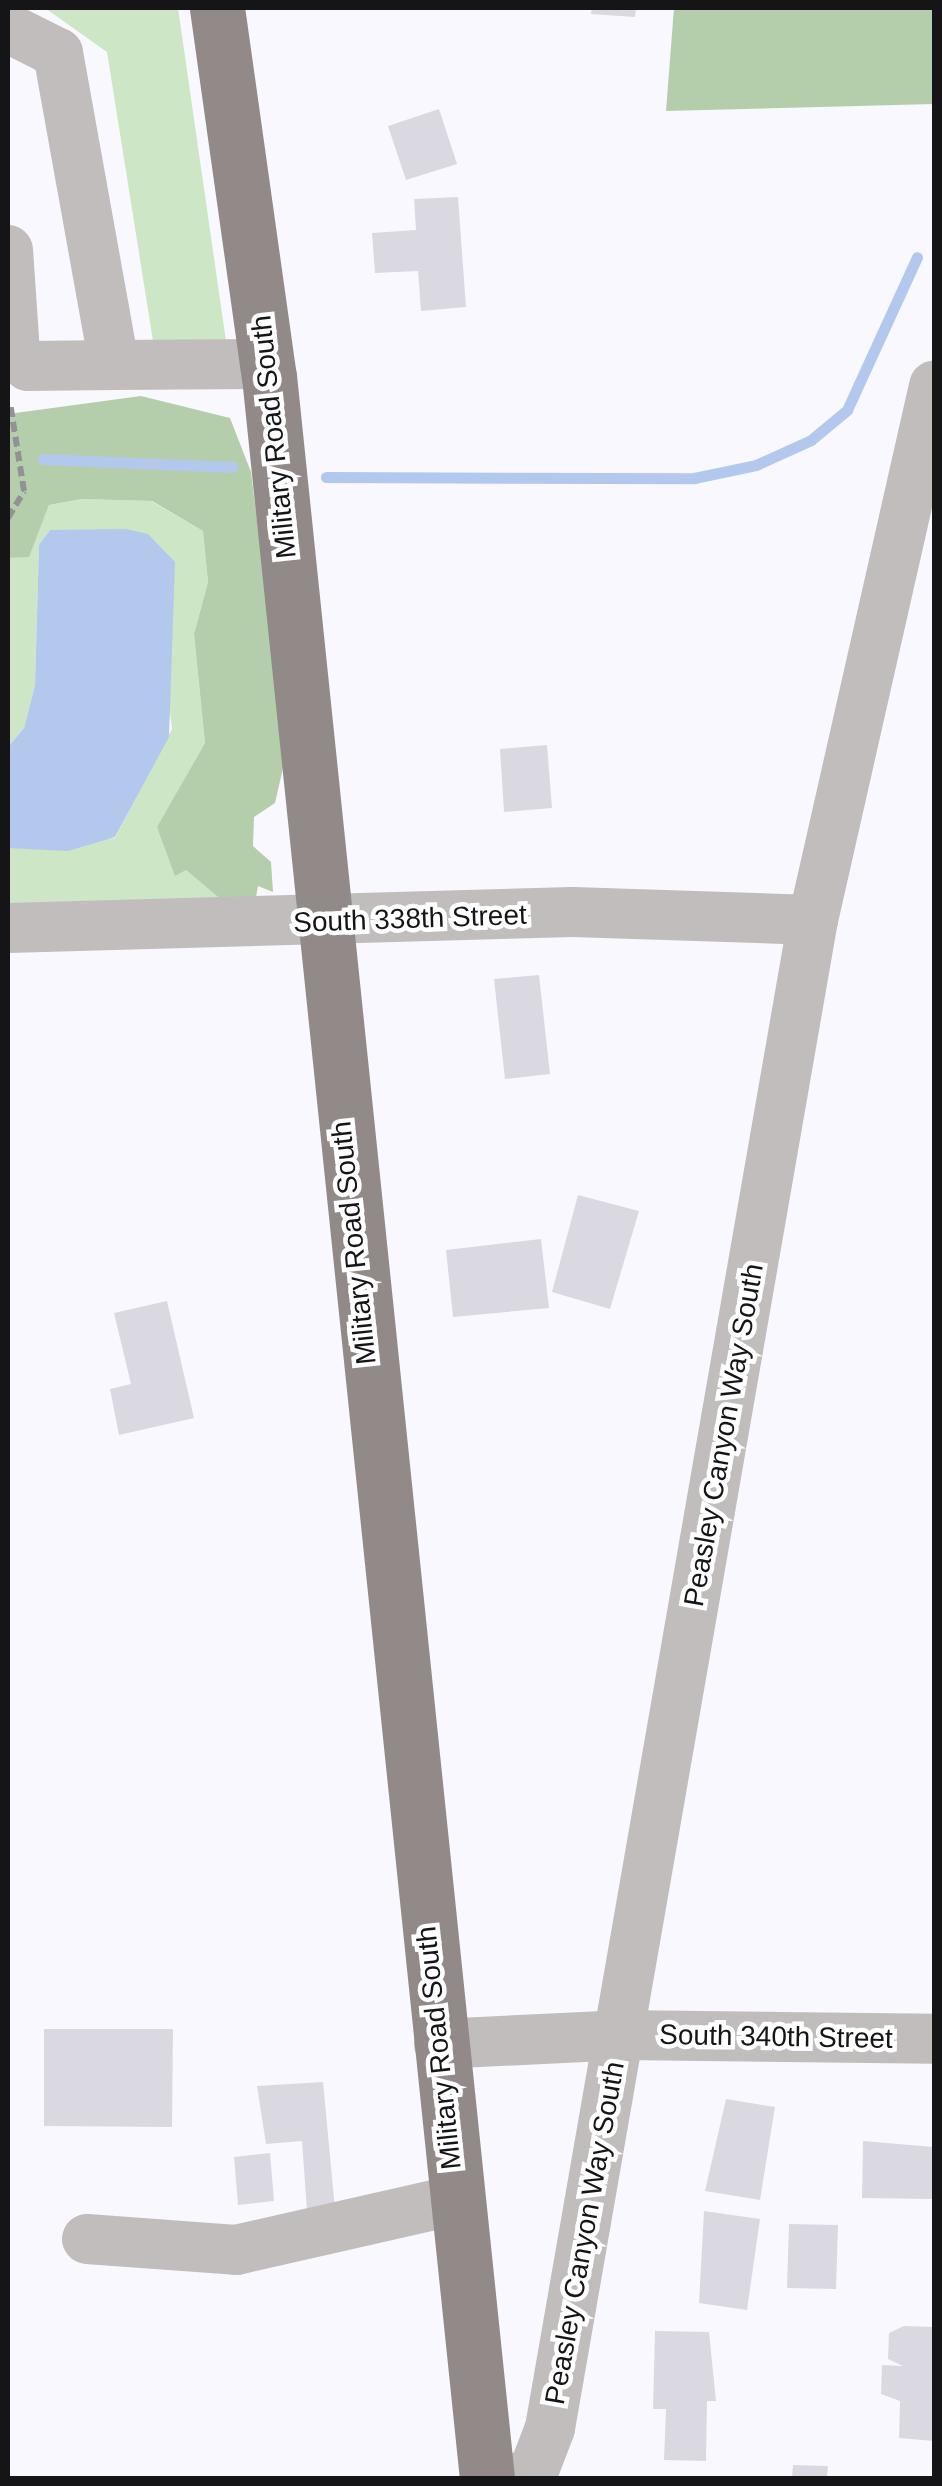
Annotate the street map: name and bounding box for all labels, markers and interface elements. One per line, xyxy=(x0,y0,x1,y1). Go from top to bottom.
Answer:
street label: Military Road South xyxy=(245,314,303,560)
street label: South 338th Street xyxy=(293,898,527,940)
street label: Military Road South xyxy=(325,1120,383,1366)
street label: Peasley Canyon Way South xyxy=(677,1261,771,1609)
street label: Military Road South xyxy=(410,1925,468,2171)
street label: South 340th Street xyxy=(659,2018,893,2056)
street label: Peasley Canyon Way South xyxy=(538,2059,632,2407)

